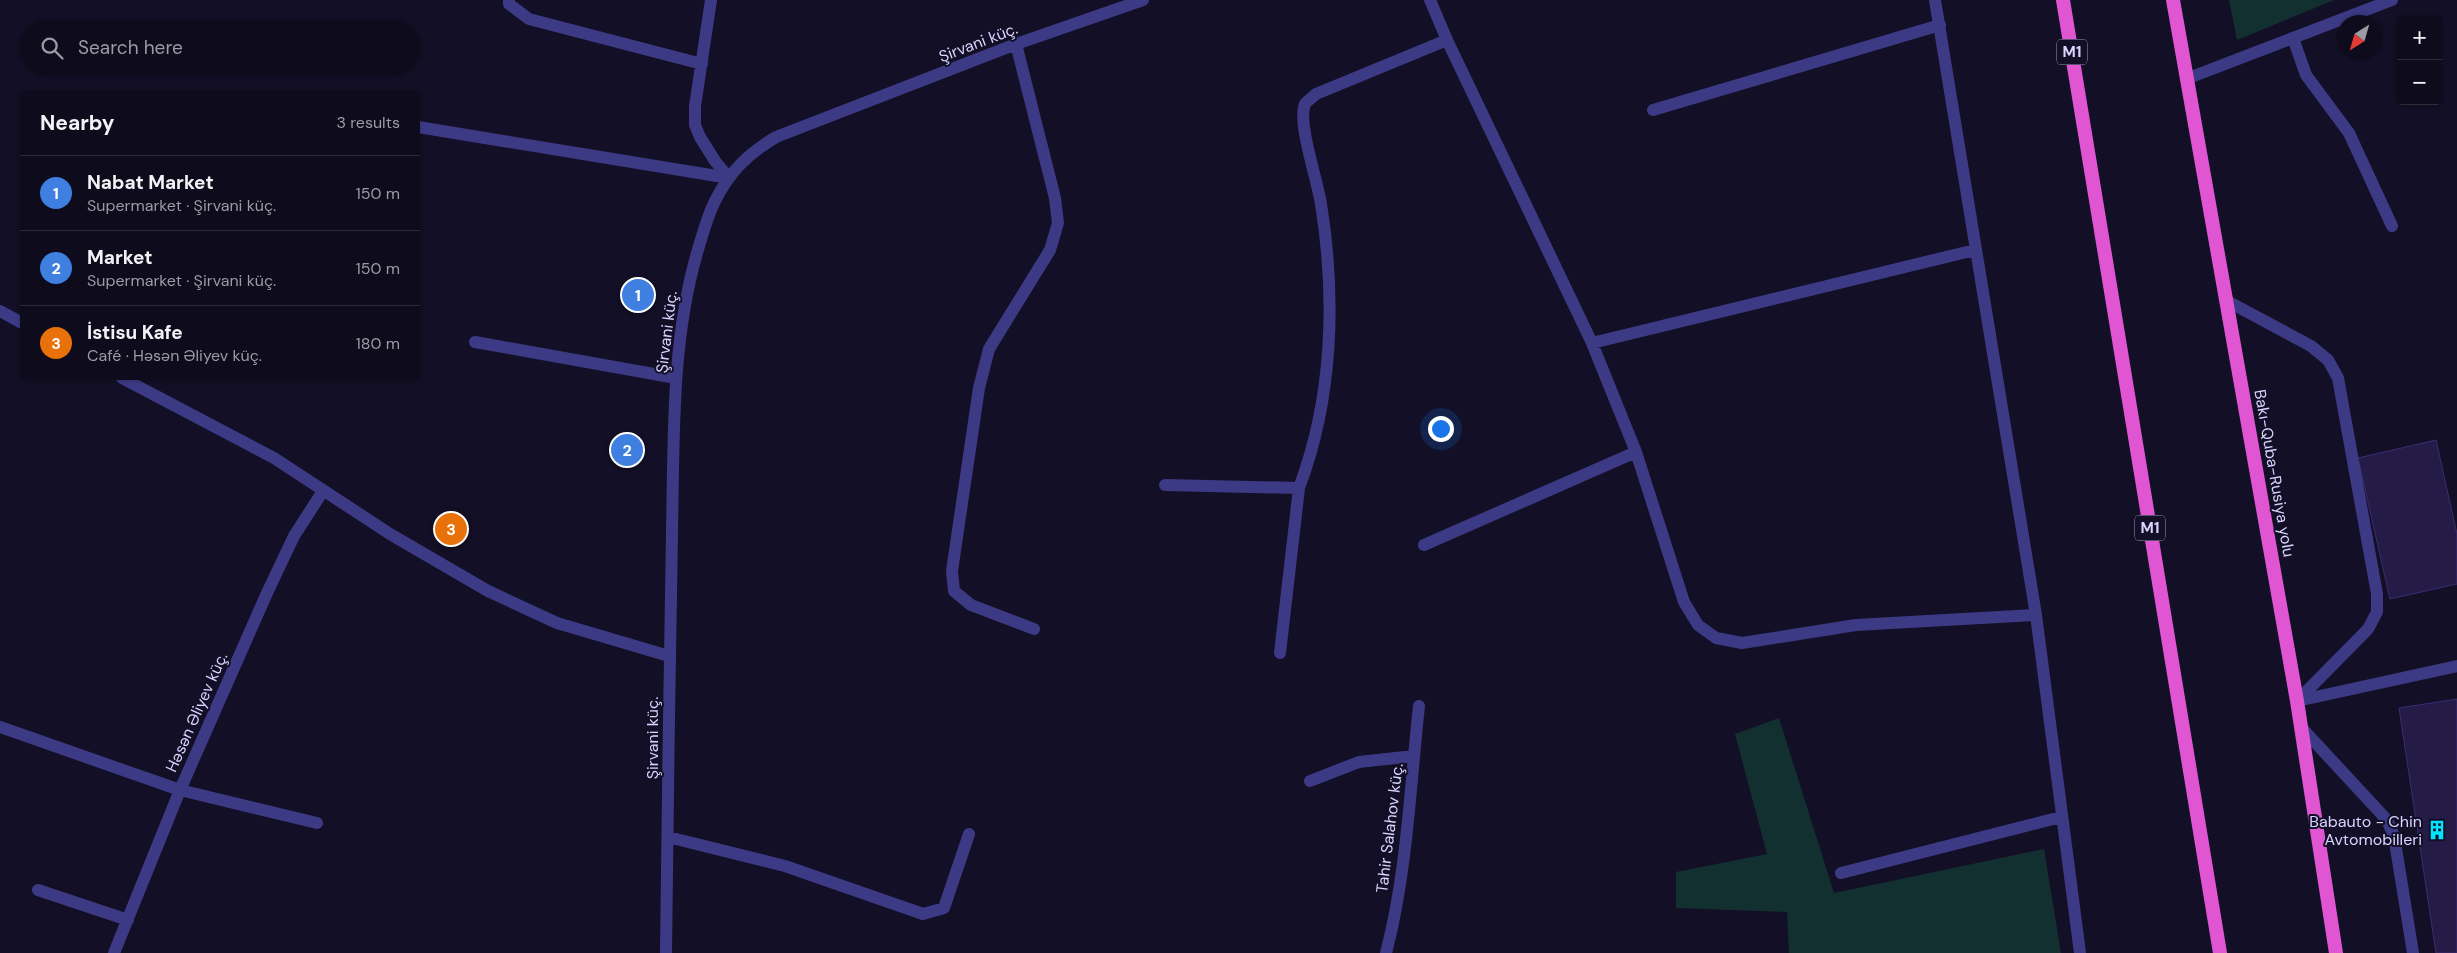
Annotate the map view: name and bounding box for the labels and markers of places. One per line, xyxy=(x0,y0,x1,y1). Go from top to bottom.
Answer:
pin: 1 xyxy=(622,276,654,314)
pin: 2 xyxy=(611,431,643,469)
pin: 3 xyxy=(435,510,467,548)
place label: Babauto - Chin Avtomobilleri xyxy=(2309,811,2422,850)
building icon: Babauto - Chin Avtomobilleri xyxy=(2426,819,2448,841)

